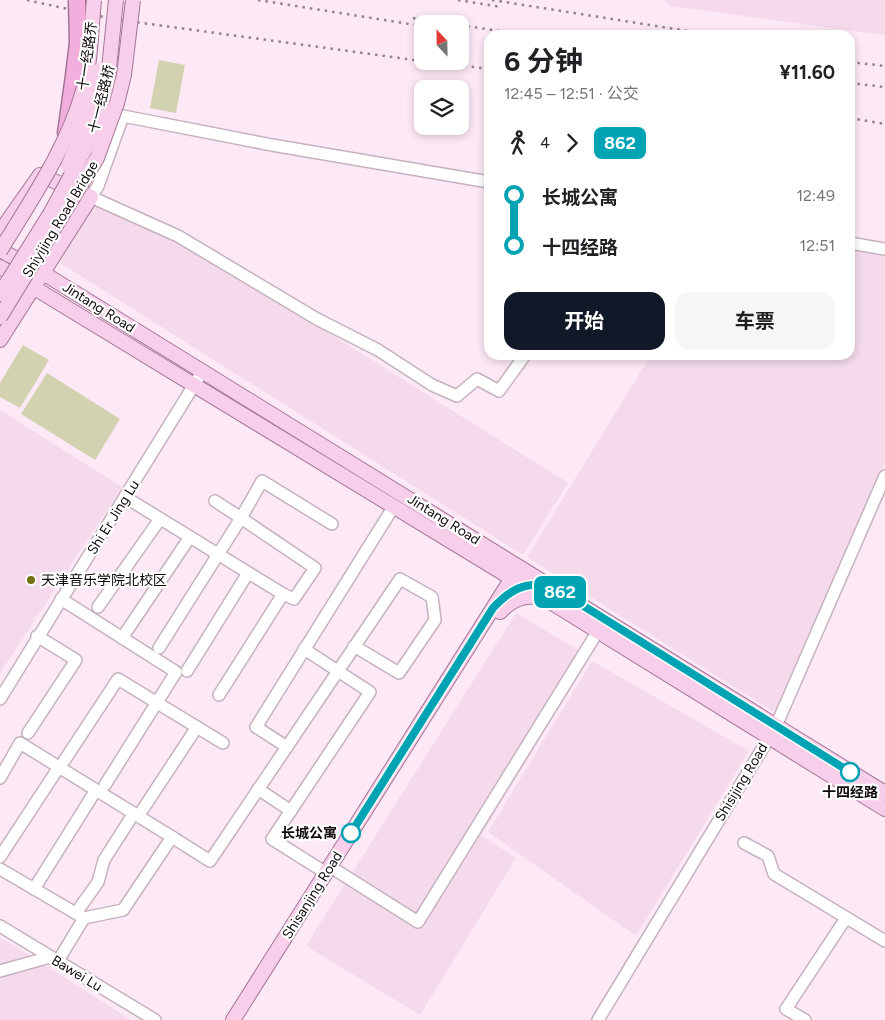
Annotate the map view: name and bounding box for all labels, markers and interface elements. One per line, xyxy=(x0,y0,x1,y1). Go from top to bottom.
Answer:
north arrow xyxy=(414,15,469,70)
map controls xyxy=(414,15,469,135)
street label: 十一经路乔 xyxy=(74,20,101,92)
text: 6 分钟 xyxy=(504,44,583,78)
text: ¥11.60 xyxy=(780,61,835,84)
street label: 十一经路桥 xyxy=(85,63,118,135)
button: layers xyxy=(414,80,469,135)
text: 12:45 – 12:51 · 公交 xyxy=(504,84,639,103)
icon: walk xyxy=(504,129,532,157)
icon: forward xyxy=(558,129,586,157)
text: 862 xyxy=(604,132,636,154)
text: 4 xyxy=(540,133,550,152)
street label: Shiyijing Road Bridge xyxy=(19,158,102,281)
text: 长城公寓 xyxy=(542,186,618,209)
text: 12:49 xyxy=(796,186,835,205)
text: 十四经路 xyxy=(542,236,618,259)
text: 12:51 xyxy=(800,236,835,255)
street label: Jintang Road xyxy=(59,278,138,336)
button: 开始 xyxy=(504,292,665,350)
button: 车票 xyxy=(675,292,835,350)
street label: Shi Er Jing Lu xyxy=(84,477,143,558)
street label: Jintang Road xyxy=(404,490,483,548)
place label: 天津音乐学院北校区 xyxy=(41,572,167,589)
marker: 天津音乐学院北校区 xyxy=(25,574,37,586)
line badge: 862 xyxy=(531,576,589,608)
text: 862 xyxy=(544,581,576,603)
street label: Shisijing Road xyxy=(711,740,771,824)
marker: 十四经路 xyxy=(840,762,860,782)
place label: 十四经路 xyxy=(822,784,878,801)
marker: 长城公寓 xyxy=(341,823,361,843)
place label: 长城公寓 xyxy=(281,825,337,842)
street label: Shisanjing Road xyxy=(279,848,346,942)
street label: Bawei Lu xyxy=(48,952,105,995)

